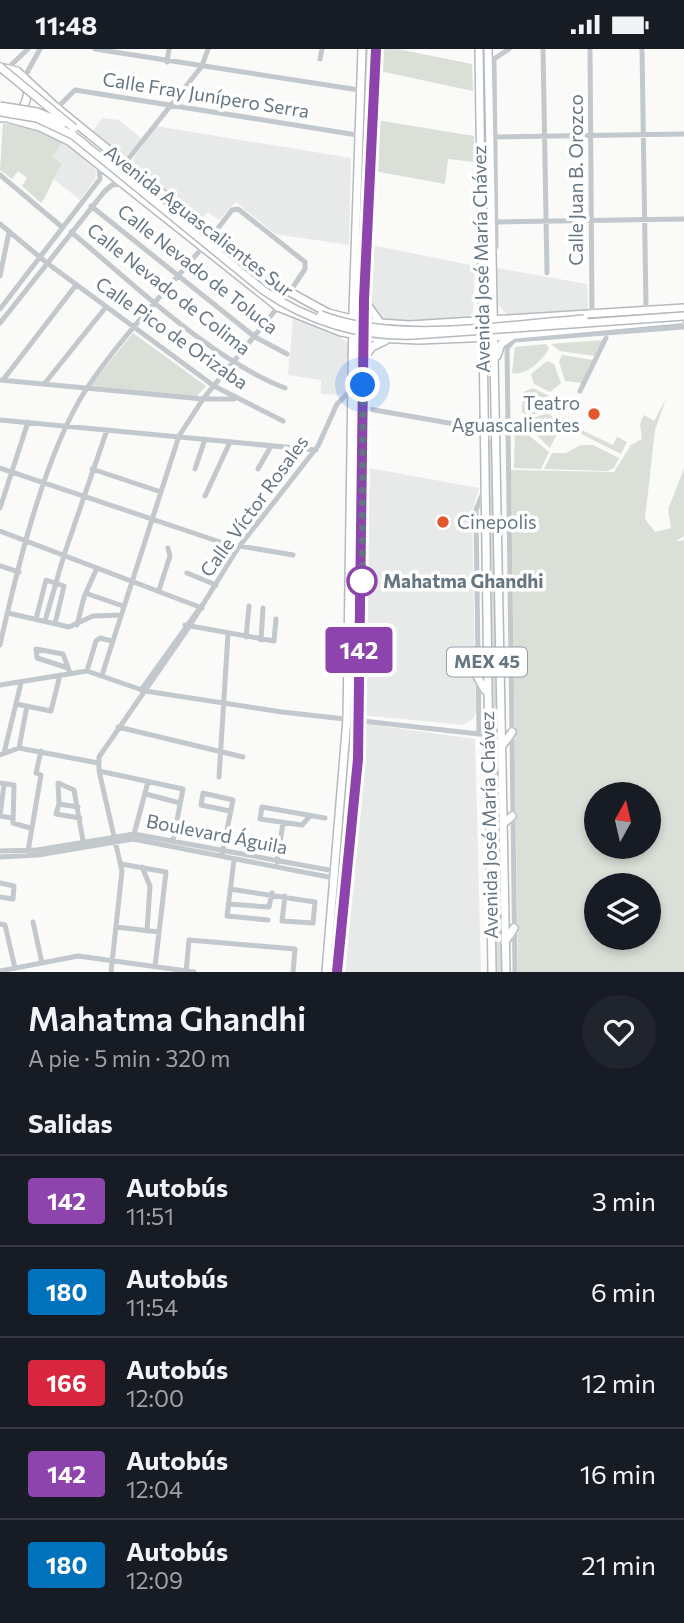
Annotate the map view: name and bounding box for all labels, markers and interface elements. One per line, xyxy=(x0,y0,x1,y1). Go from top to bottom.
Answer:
text: 11:48 xyxy=(35,9,97,40)
street label: Calle Fray Junípero Serra xyxy=(101,67,311,122)
street label: Calle Juan B. Orozco xyxy=(564,94,587,266)
street label: Avenida Aguascalientes Sur xyxy=(100,140,299,302)
street label: Avenida José María Chávez xyxy=(467,145,494,373)
street label: Calle Nevado de Toluca xyxy=(113,199,283,338)
street label: Calle Nevado de Colima xyxy=(83,218,256,360)
street label: Calle Pico de Orizaba xyxy=(92,271,253,394)
your location xyxy=(345,367,380,402)
place label: Teatro Aguascalientes xyxy=(452,391,580,436)
marker: Teatro Aguascalientes xyxy=(586,406,602,422)
street label: Calle Víctor Rosales xyxy=(195,431,313,581)
place label: Cinepolis xyxy=(457,510,537,533)
marker: Cinepolis xyxy=(435,514,451,530)
marker: Mahatma Ghandhi xyxy=(347,566,377,596)
place label: Mahatma Ghandhi xyxy=(383,569,544,592)
line badge: 142 xyxy=(319,627,399,673)
text: 142 xyxy=(339,635,379,664)
road number: MEX 45 xyxy=(447,647,527,677)
street label: Avenida José María Chávez xyxy=(475,711,502,939)
north arrow xyxy=(584,782,662,859)
map controls xyxy=(584,782,661,950)
street label: Boulevard Águila xyxy=(145,809,290,858)
button: layers xyxy=(584,873,661,950)
button: heart xyxy=(582,995,656,1069)
text: Mahatma Ghandhi xyxy=(28,997,306,1038)
text: A pie · 5 min · 320 m xyxy=(28,1044,230,1072)
text: Salidas xyxy=(28,1107,113,1138)
text: Autobús xyxy=(126,1171,228,1202)
text: 3 min xyxy=(592,1185,656,1216)
text: 142 xyxy=(47,1186,86,1215)
text: 11:51 xyxy=(126,1202,174,1230)
text: Autobús xyxy=(126,1262,228,1293)
text: 6 min xyxy=(591,1276,656,1307)
text: 180 xyxy=(46,1277,87,1306)
text: 11:54 xyxy=(126,1293,178,1321)
text: Autobús xyxy=(126,1353,228,1384)
text: 12 min xyxy=(581,1367,656,1398)
text: 166 xyxy=(46,1368,87,1397)
text: 12:00 xyxy=(126,1384,184,1412)
text: Autobús xyxy=(126,1444,228,1475)
text: 16 min xyxy=(580,1458,656,1489)
text: 142 xyxy=(47,1459,86,1488)
text: 12:04 xyxy=(126,1475,183,1503)
text: Autobús xyxy=(126,1535,228,1566)
text: 21 min xyxy=(581,1549,656,1580)
text: 180 xyxy=(46,1550,87,1579)
text: 12:09 xyxy=(126,1566,183,1594)

